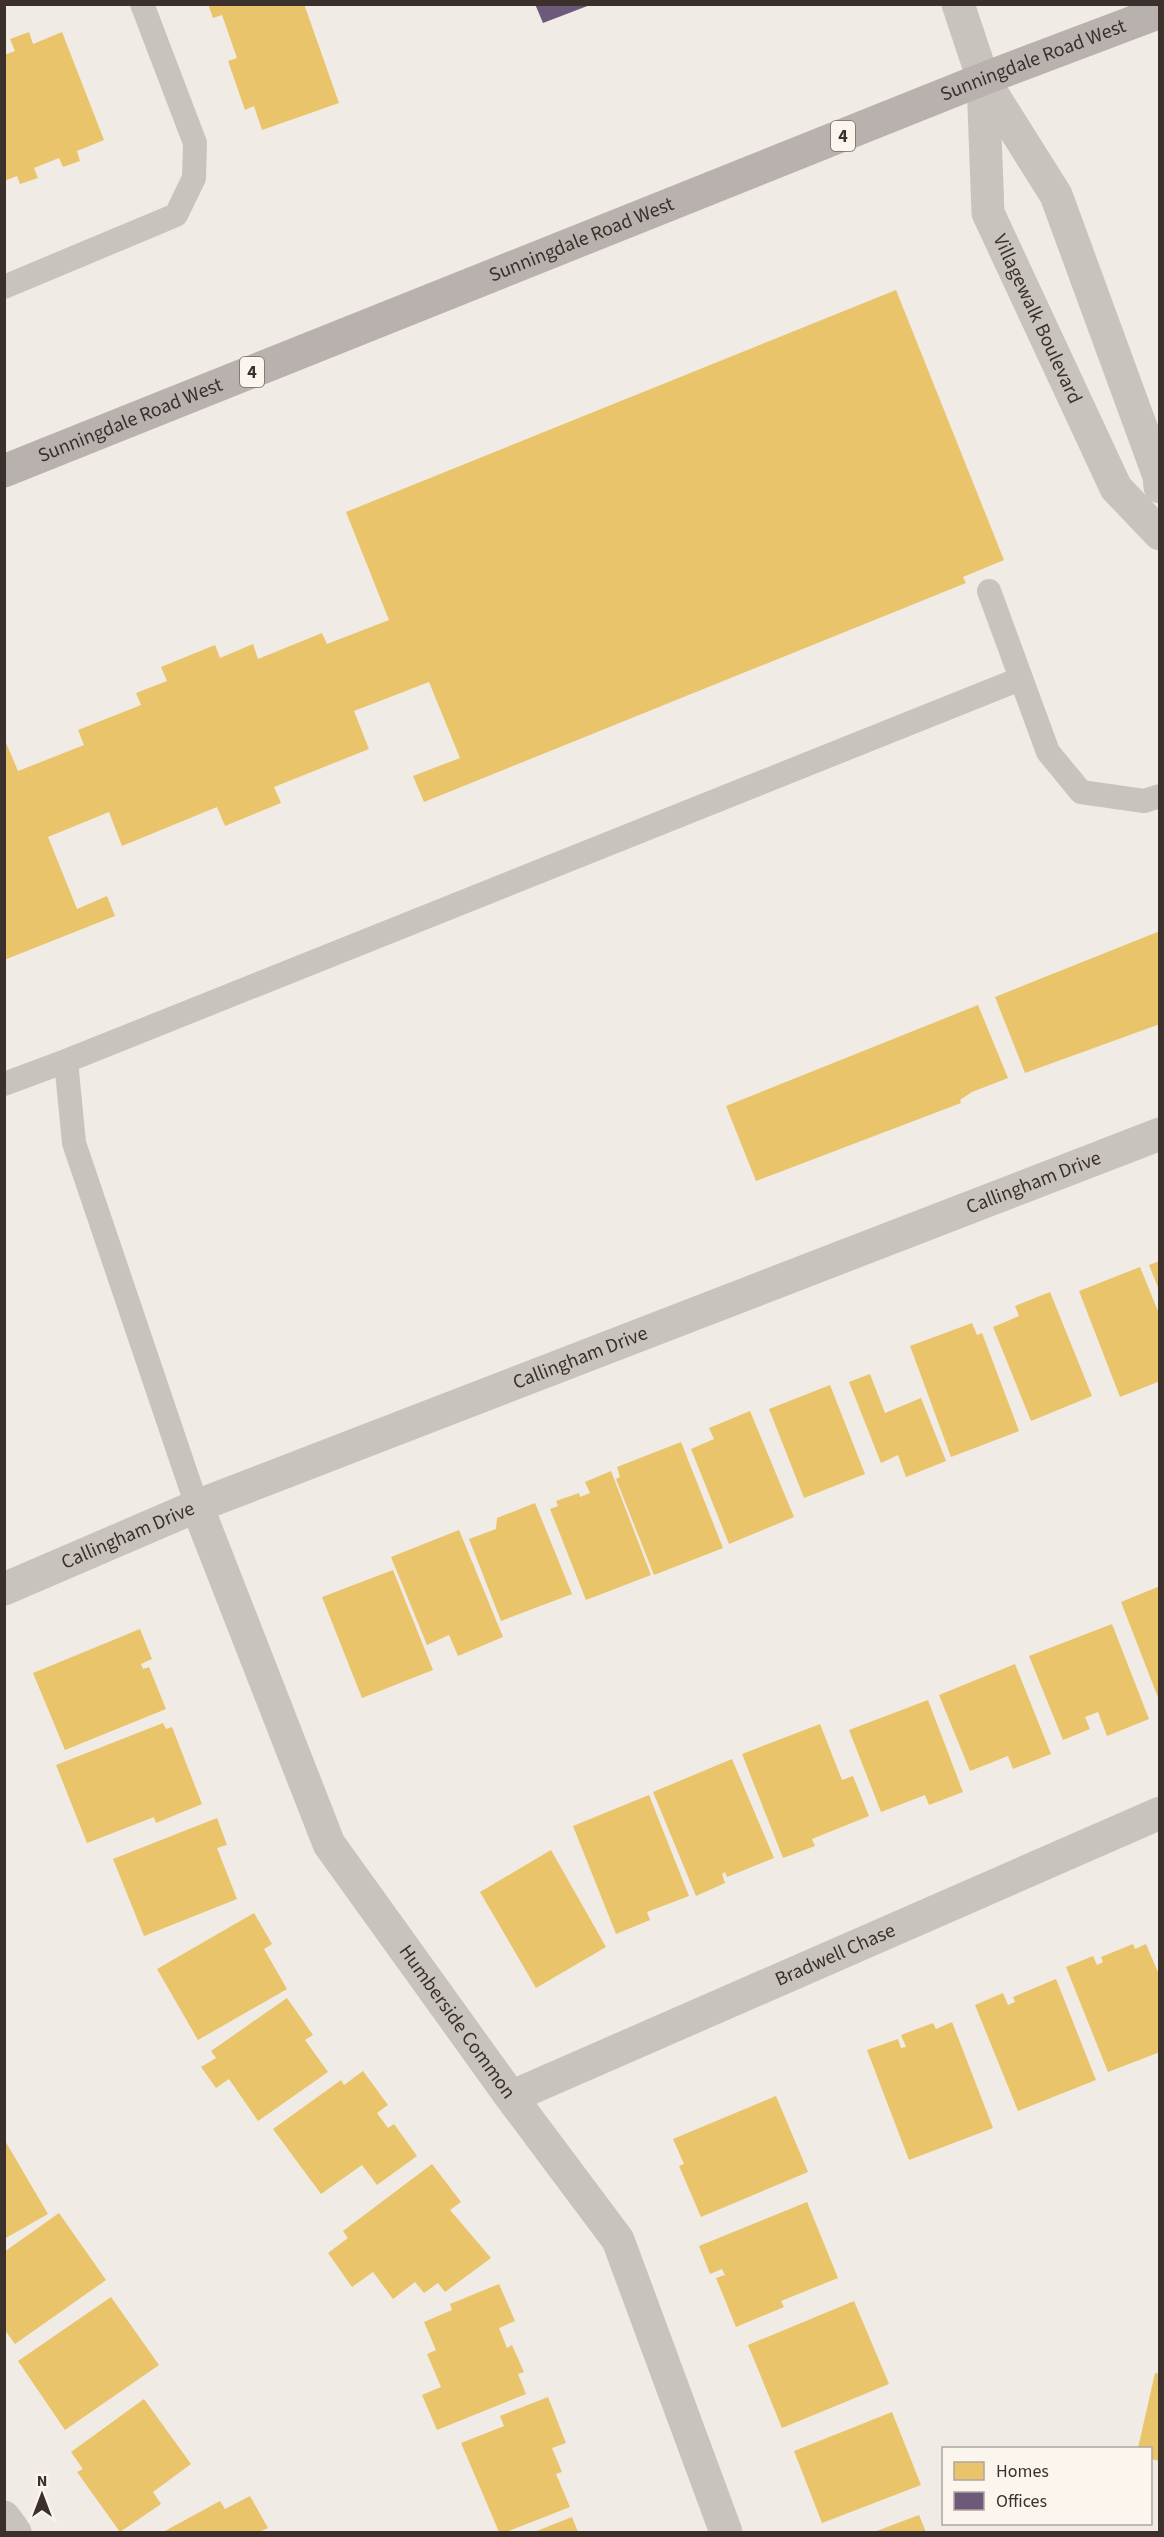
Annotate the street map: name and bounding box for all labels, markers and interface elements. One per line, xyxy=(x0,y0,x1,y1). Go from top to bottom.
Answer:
street label: Sunningdale Road West xyxy=(936,12,1130,109)
road number: 4 xyxy=(831,121,855,151)
street label: Sunningdale Road West xyxy=(485,190,678,289)
street label: Villagewalk Boulevard xyxy=(986,230,1089,408)
road number: 4 xyxy=(240,357,264,387)
street label: Sunningdale Road West xyxy=(34,371,227,470)
street label: Callingham Drive xyxy=(962,1144,1105,1222)
street label: Callingham Drive xyxy=(509,1319,652,1397)
street label: Callingham Drive xyxy=(57,1495,199,1577)
street label: Bradwell Chase xyxy=(771,1916,900,1994)
street label: Humberside Common xyxy=(392,1939,522,2105)
legend xyxy=(942,2447,1152,2525)
text: Homes xyxy=(996,2459,1049,2484)
north arrow xyxy=(12,2465,72,2525)
text: N xyxy=(37,2470,47,2492)
text: Offices xyxy=(996,2489,1047,2514)

